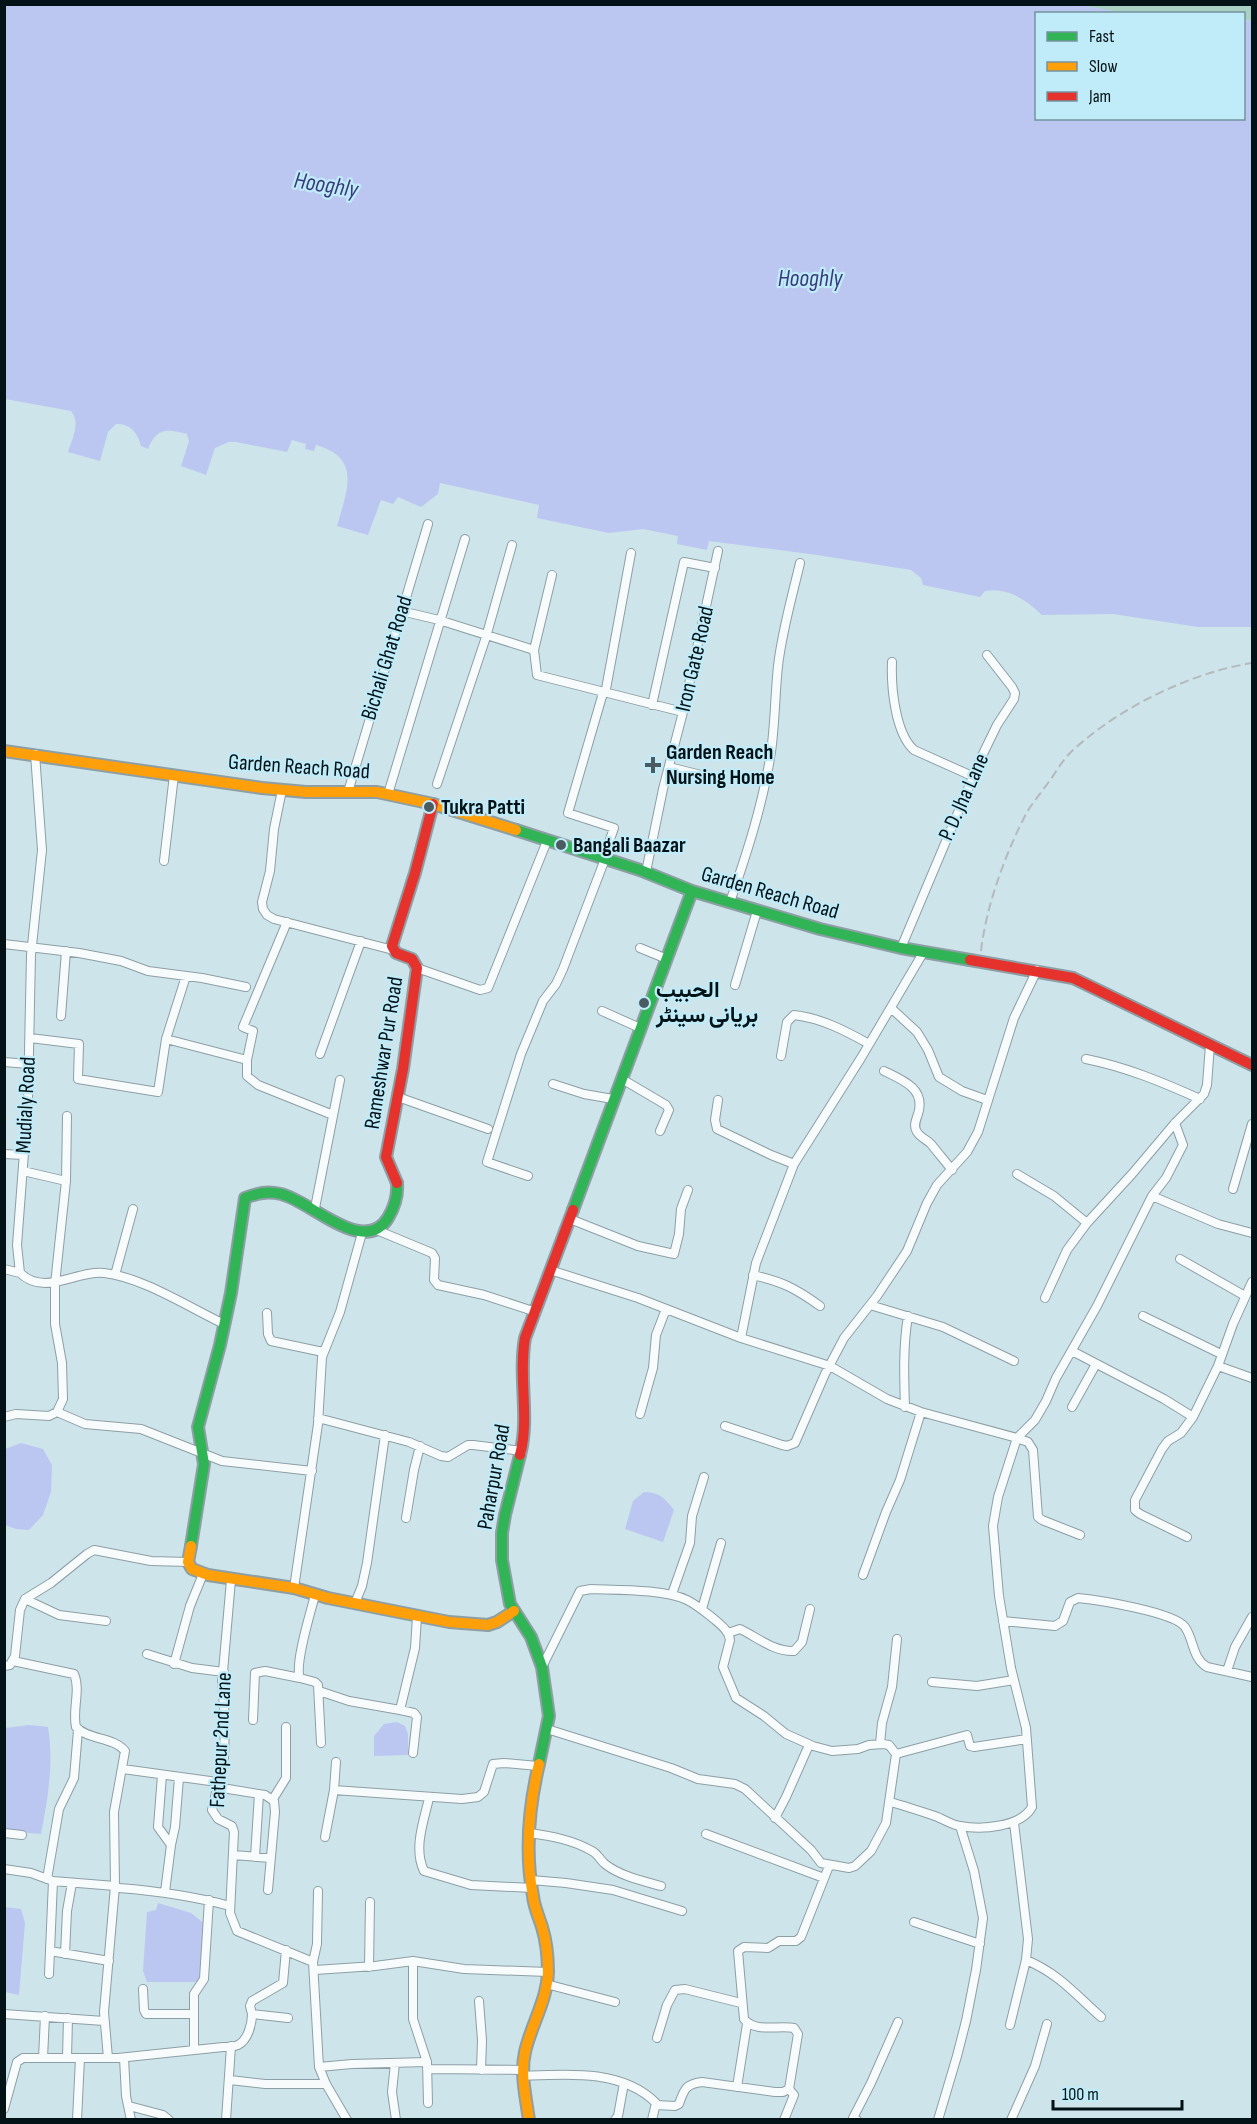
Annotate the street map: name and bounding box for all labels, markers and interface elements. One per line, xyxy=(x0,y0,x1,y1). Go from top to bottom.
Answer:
legend xyxy=(1035,12,1245,120)
text: Fast xyxy=(1089,26,1115,47)
text: Slow xyxy=(1089,56,1118,77)
text: Jam xyxy=(1088,86,1111,107)
water label: Hooghly xyxy=(292,166,361,205)
water label: Hooghly xyxy=(778,264,843,293)
street label: Bichali Ghat Road xyxy=(355,593,419,723)
street label: Iron Gate Road xyxy=(670,604,720,714)
place label: Garden Reach Nursing Home xyxy=(666,739,775,791)
street label: Garden Reach Road xyxy=(227,749,371,785)
street label: P. D. Jha Lane xyxy=(933,749,995,845)
marker: Garden Reach Nursing Home xyxy=(644,756,662,774)
place label: Tukra Patti xyxy=(441,794,525,821)
marker: Tukra Patti xyxy=(422,800,436,814)
place label: Bangali Baazar xyxy=(573,832,686,859)
marker: Bangali Baazar xyxy=(554,838,568,852)
street label: Garden Reach Road xyxy=(698,860,842,926)
street label: Rameshwar Pur Road xyxy=(359,975,409,1131)
place label: الحبیب بریانی سینٹر xyxy=(655,977,758,1029)
marker: الحبیب بریانی سینٹر xyxy=(637,996,651,1010)
street label: Mudialy Road xyxy=(10,1056,42,1154)
street label: Paharpur Road xyxy=(471,1422,517,1532)
street label: Fathepur 2nd Lane xyxy=(204,1672,238,1808)
scale bar xyxy=(1053,2073,1182,2111)
text: 100 m xyxy=(1062,2084,1099,2105)

